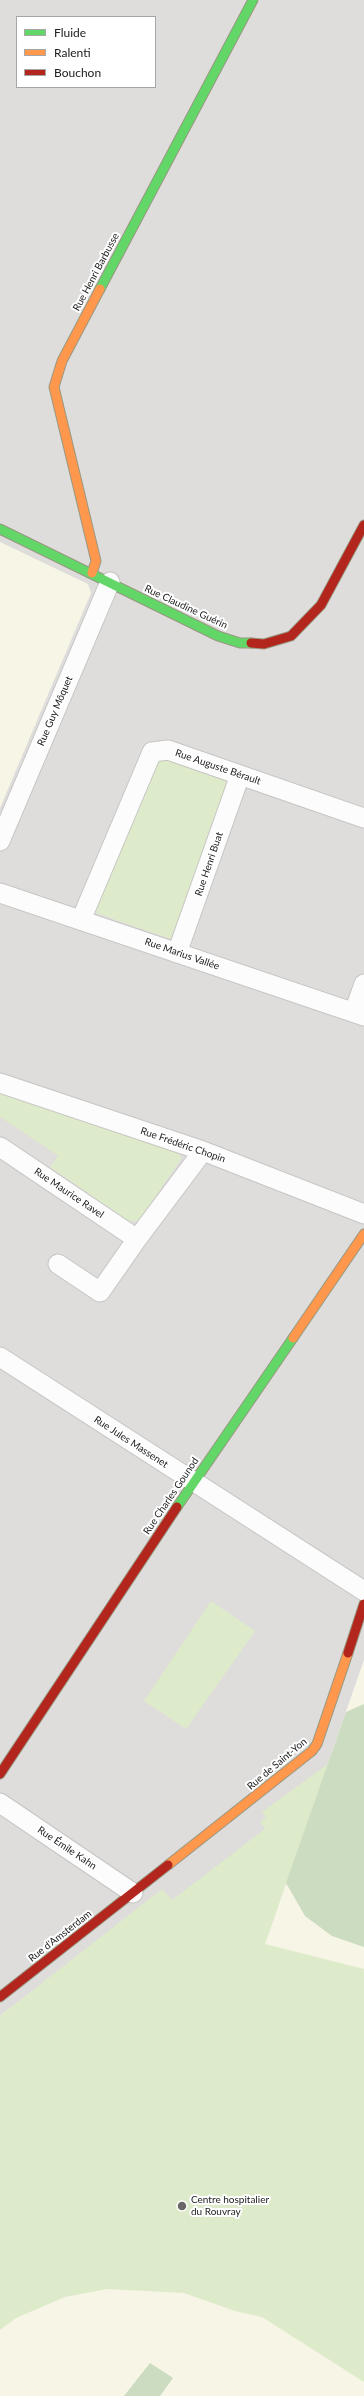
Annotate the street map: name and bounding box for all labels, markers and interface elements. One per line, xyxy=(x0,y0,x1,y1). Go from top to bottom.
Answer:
legend xyxy=(16,16,156,88)
text: Fluide xyxy=(54,25,86,40)
text: Ralenti xyxy=(54,45,91,60)
text: Bouchon xyxy=(54,65,101,80)
street label: Rue Henri Barbusse xyxy=(70,231,122,313)
street label: Rue Claudine Guérin xyxy=(143,583,229,631)
street label: Rue Guy Môquet xyxy=(35,674,75,748)
street label: Rue Auguste Bérault xyxy=(174,747,262,787)
street label: Rue Henri Buat xyxy=(192,830,226,898)
street label: Rue Marius Vallée xyxy=(143,936,221,972)
street label: Rue Frédéric Chopin xyxy=(139,1125,227,1165)
street label: Rue Maurice Ravel xyxy=(32,1165,106,1221)
street label: Rue Jules Massenet xyxy=(92,1414,170,1470)
street label: Rue Charles Gounod xyxy=(141,1455,201,1537)
street label: Rue de Saint-Yon xyxy=(245,1736,309,1792)
street label: Rue Émile Kahn xyxy=(35,1824,99,1872)
street label: Rue d'Amsterdam xyxy=(26,1908,94,1964)
place label: Centre hospitalier du Rouvray xyxy=(191,2194,269,2218)
marker: Centre hospitalier du Rouvray xyxy=(176,2200,188,2212)

